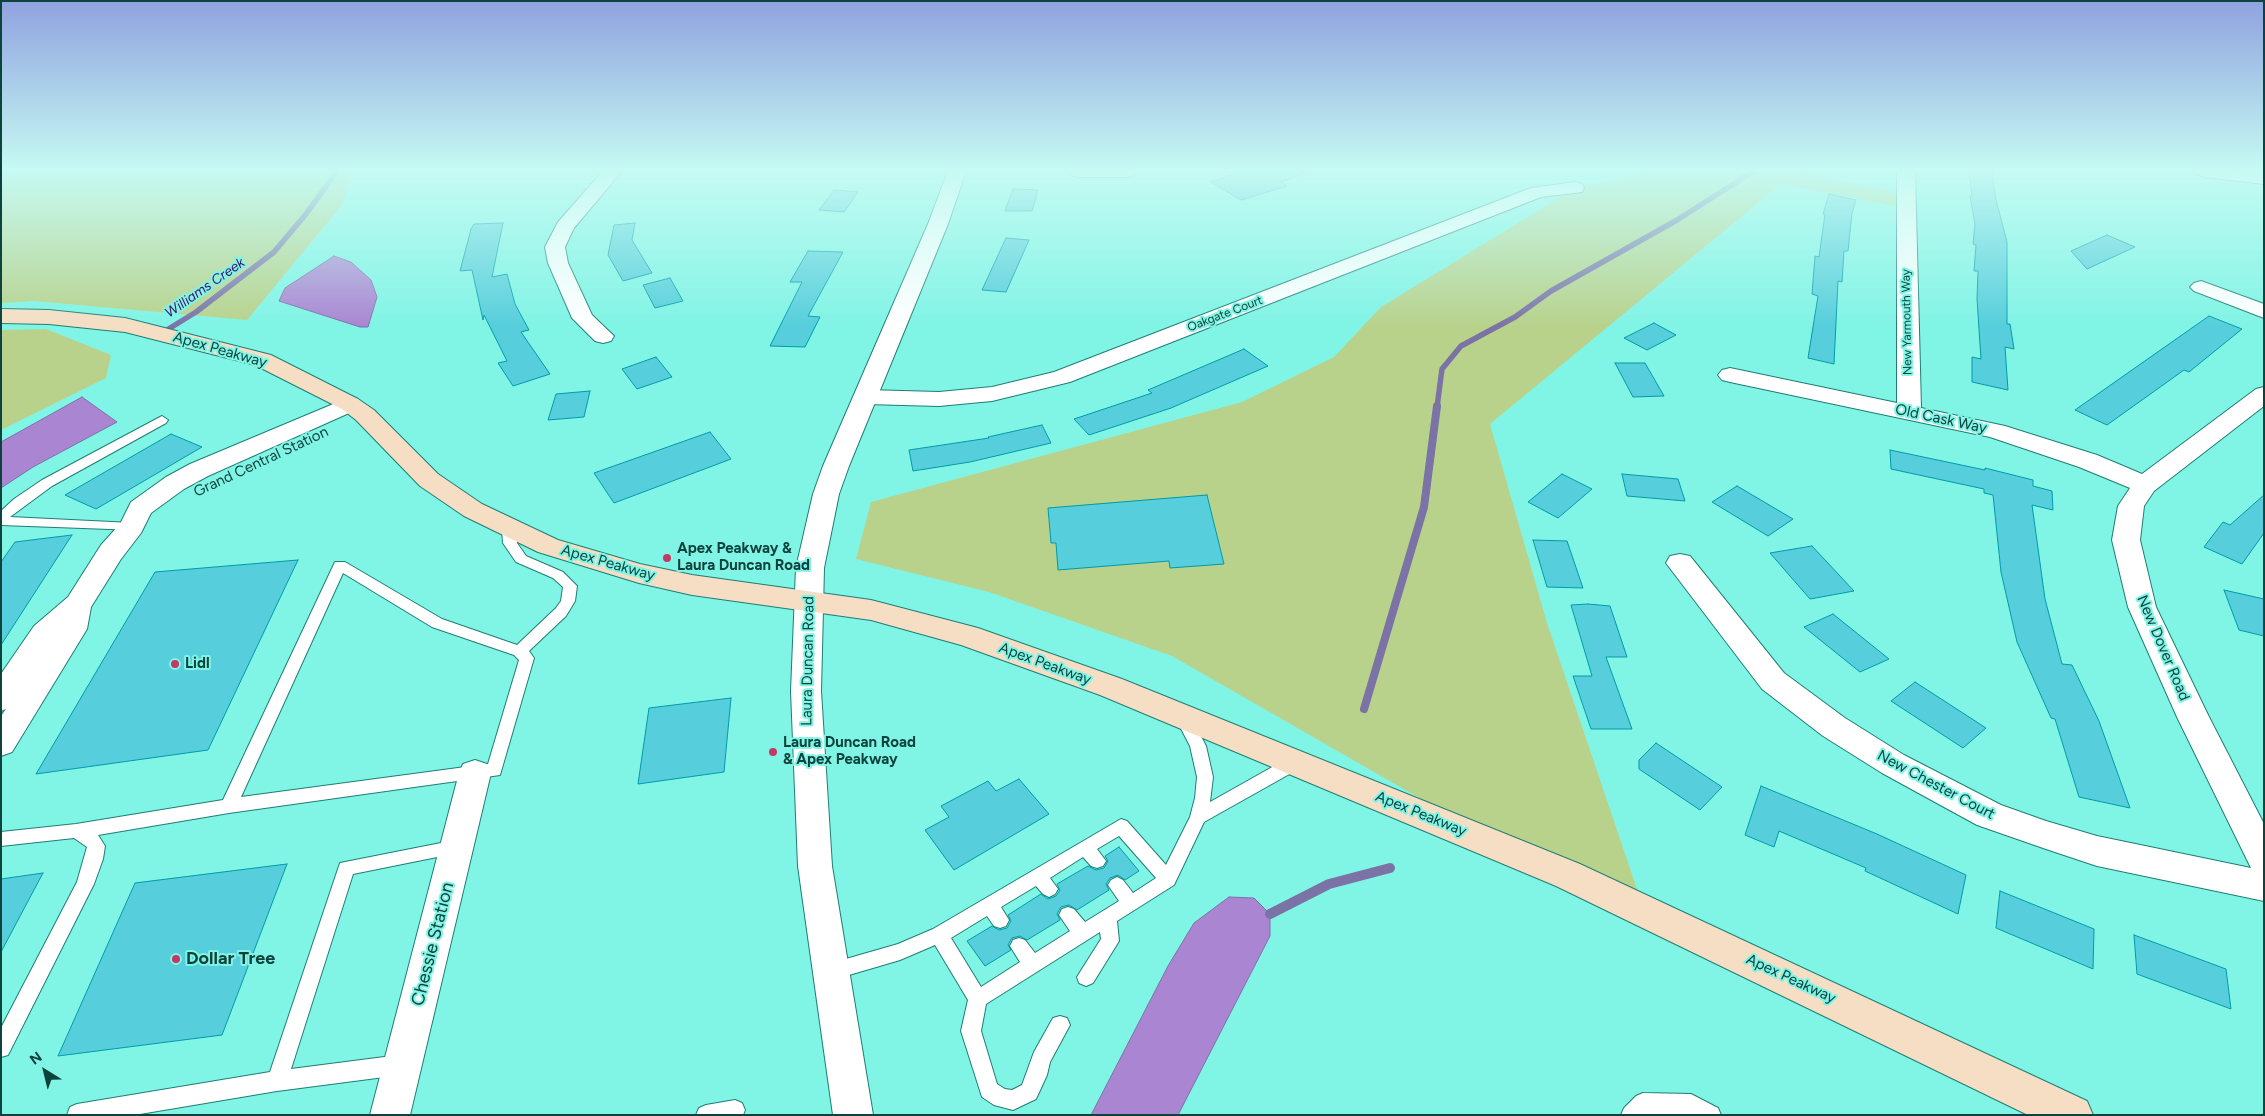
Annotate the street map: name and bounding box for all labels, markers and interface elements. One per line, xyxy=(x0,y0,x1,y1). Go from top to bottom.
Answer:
water label: Williams Creek xyxy=(162,254,248,322)
street label: New Yarmouth Way xyxy=(1899,269,1915,375)
street label: Oakgate Court xyxy=(1185,293,1265,335)
street label: Apex Peakway xyxy=(171,328,269,372)
street label: Old Cask Way xyxy=(1894,401,1988,437)
street label: Grand Central Station xyxy=(191,423,331,501)
place label: Apex Peakway & Laura Duncan Road xyxy=(677,540,810,575)
street label: Apex Peakway xyxy=(559,541,657,585)
marker: Apex Peakway & Laura Duncan Road xyxy=(661,552,673,564)
street label: New Dover Road xyxy=(2133,592,2193,704)
street label: Laura Duncan Road xyxy=(798,596,818,726)
street label: Apex Peakway xyxy=(997,639,1093,689)
place label: Lidl xyxy=(185,655,210,673)
marker: Lidl xyxy=(169,658,181,670)
place label: Laura Duncan Road & Apex Peakway xyxy=(783,734,916,769)
marker: Laura Duncan Road & Apex Peakway xyxy=(767,746,779,758)
street label: New Chester Court xyxy=(1874,746,1998,824)
street label: Apex Peakway xyxy=(1373,788,1469,840)
street label: Chessie Station xyxy=(407,880,459,1008)
place label: Dollar Tree xyxy=(186,948,275,970)
street label: Apex Peakway xyxy=(1743,950,1839,1008)
marker: Dollar Tree xyxy=(170,953,182,965)
north arrow xyxy=(20,1046,70,1096)
text: N xyxy=(27,1048,45,1069)

